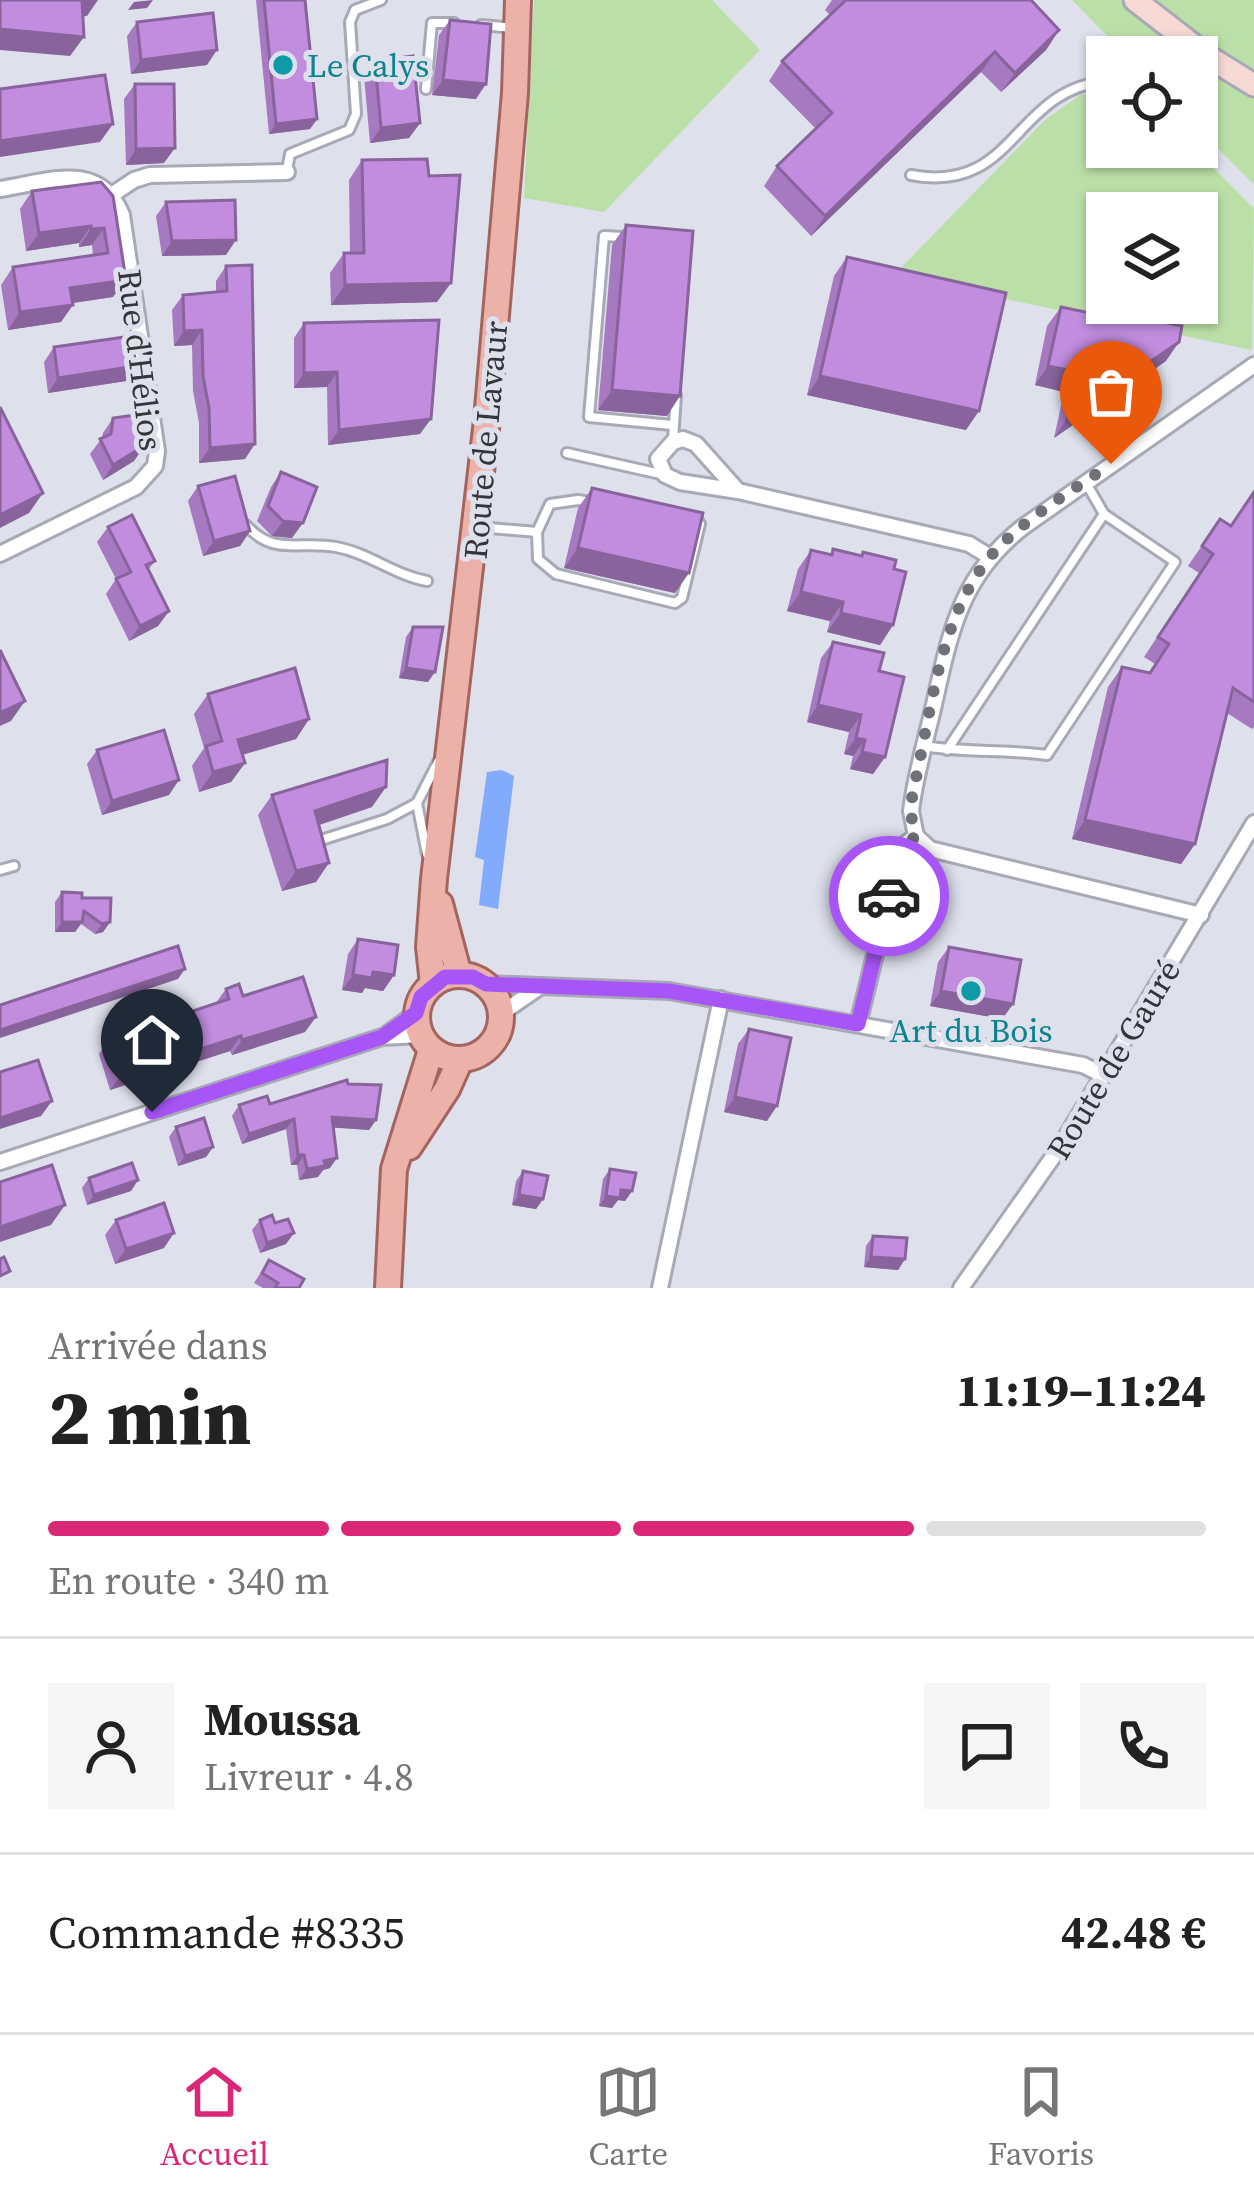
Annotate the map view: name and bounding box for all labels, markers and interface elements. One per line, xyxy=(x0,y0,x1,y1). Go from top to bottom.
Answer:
map controls xyxy=(1086,36,1218,324)
button: locate xyxy=(1086,36,1218,168)
place label: Le Calys xyxy=(307,43,429,88)
marker: Le Calys xyxy=(270,52,296,78)
button: layers xyxy=(1086,192,1218,324)
street label: Rue d'Hélios xyxy=(107,267,174,453)
street label: Route de Lavaur xyxy=(453,319,518,561)
pin xyxy=(1060,341,1162,464)
icon: bag xyxy=(1078,359,1144,425)
courier xyxy=(829,836,949,956)
icon: car xyxy=(856,863,922,929)
street label: Route de Gauré xyxy=(1036,951,1191,1168)
marker: Art du Bois xyxy=(958,978,984,1004)
pin xyxy=(101,989,203,1112)
icon: home xyxy=(119,1007,185,1073)
place label: Art du Bois xyxy=(889,1008,1053,1053)
text: Arrivée dans xyxy=(48,1319,268,1372)
text: 11:19–11:24 xyxy=(956,1359,1206,1421)
text: 2 min xyxy=(48,1363,251,1470)
text: En route · 340 m xyxy=(48,1554,329,1607)
button: person xyxy=(48,1683,174,1809)
button: chat xyxy=(924,1683,1050,1809)
button: phone xyxy=(1080,1683,1206,1809)
text: Moussa xyxy=(204,1688,360,1750)
text: Livreur · 4.8 xyxy=(204,1750,414,1803)
text: Commande #8335 xyxy=(48,1901,405,1963)
text: 42.48 € xyxy=(1061,1901,1206,1963)
tab: Accueil xyxy=(160,2059,269,2176)
tab: Carte xyxy=(589,2059,668,2176)
tab: Favoris xyxy=(988,2059,1094,2176)

